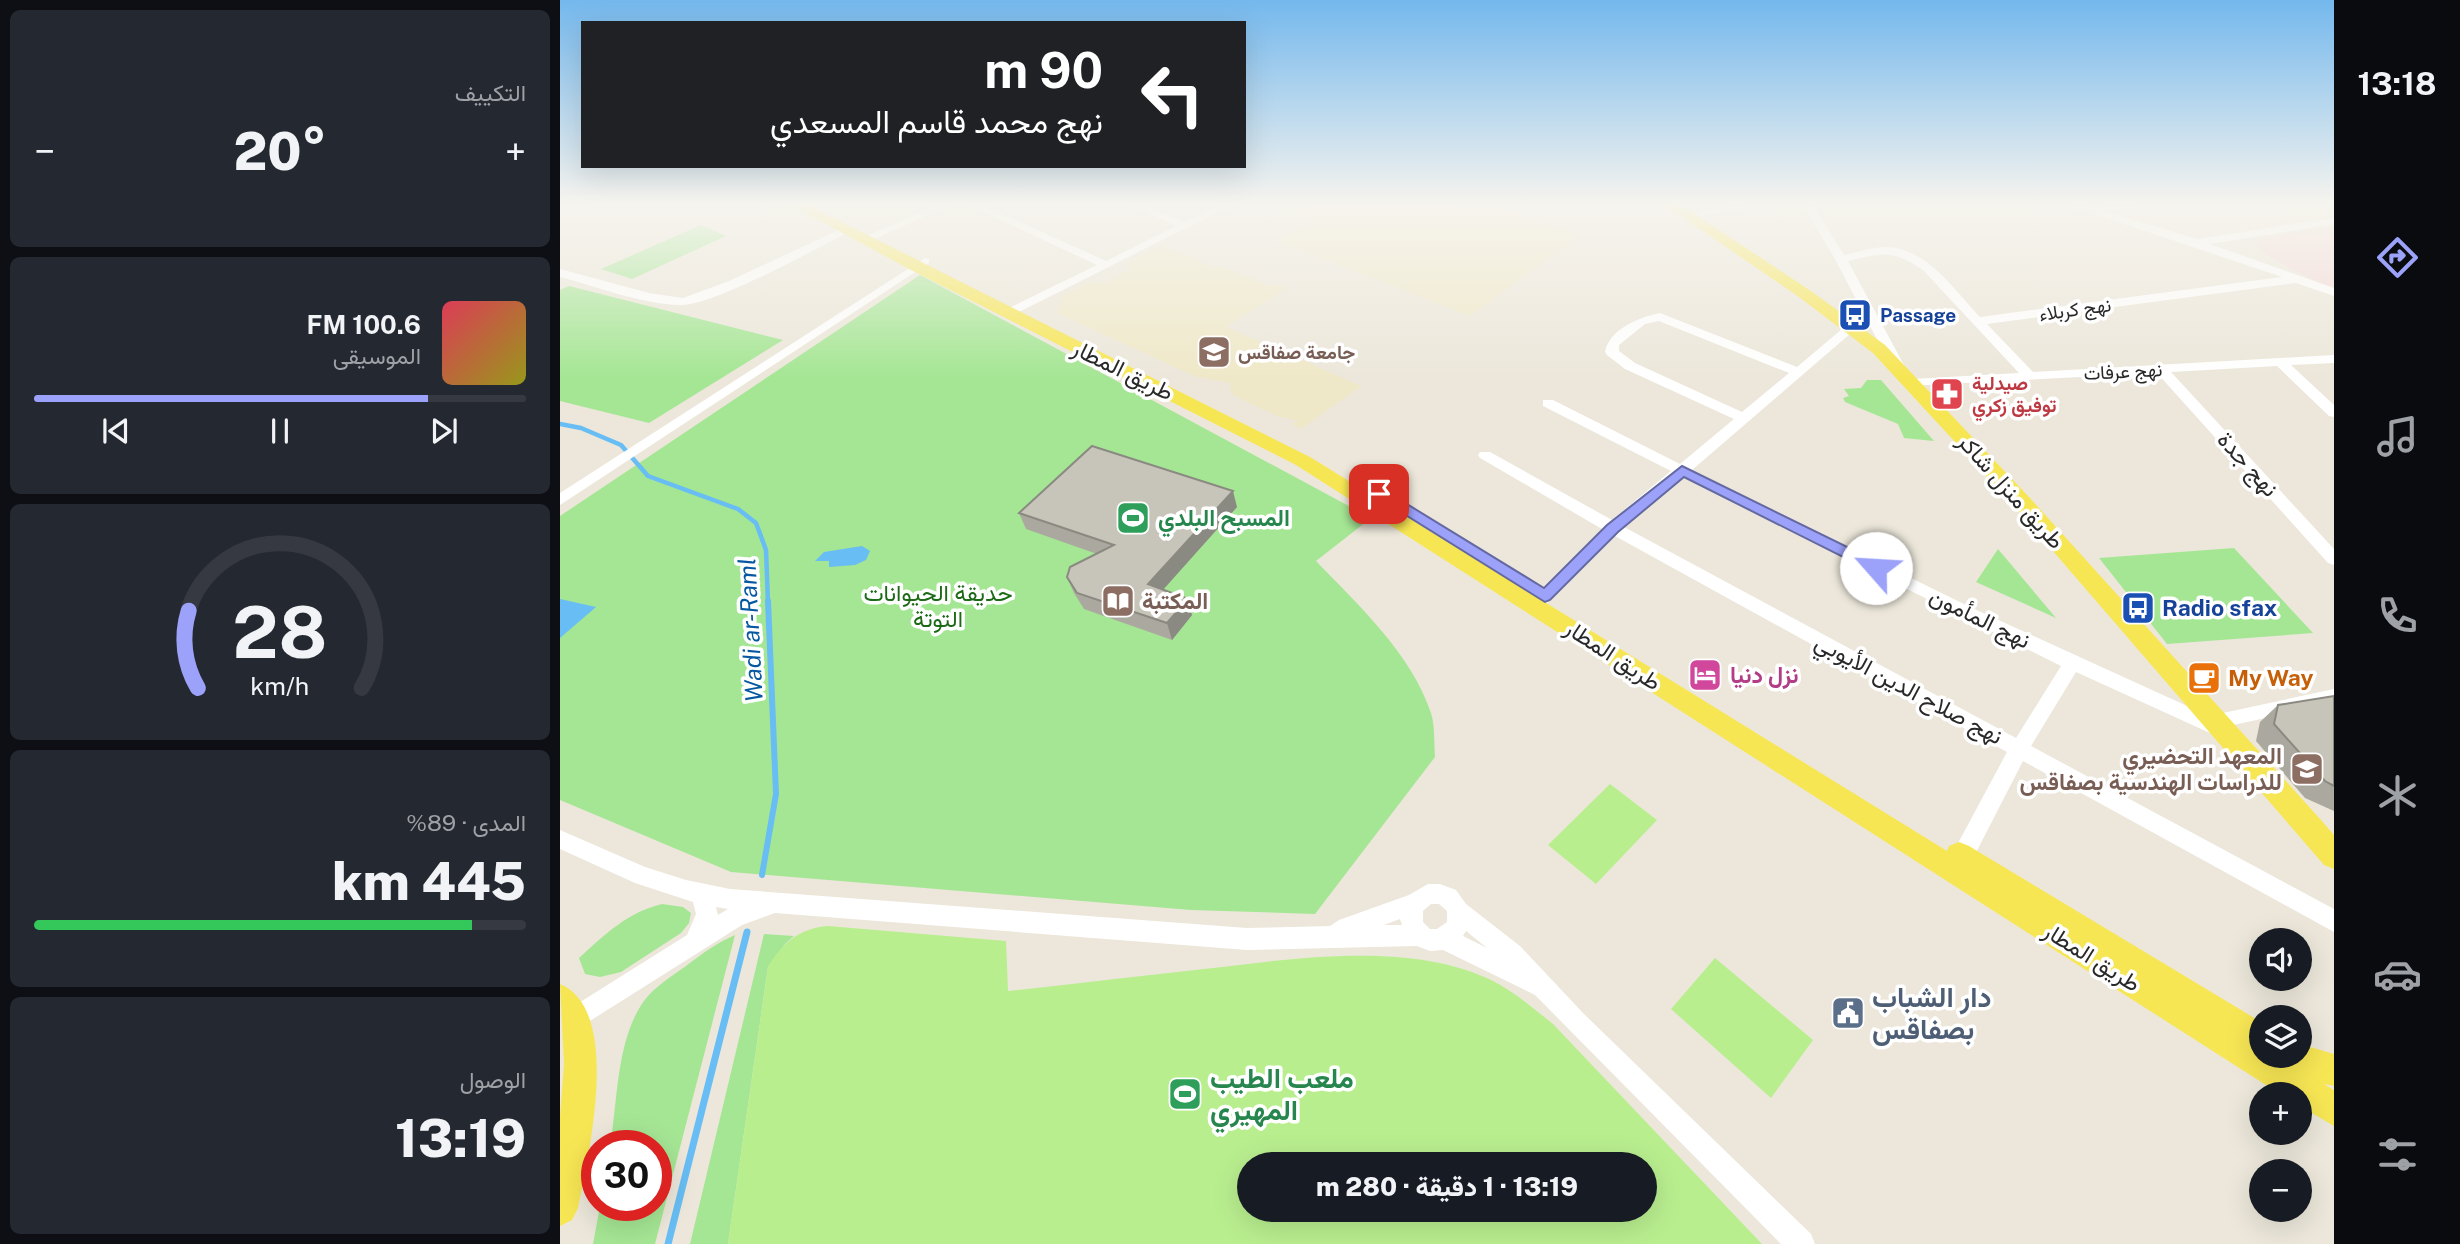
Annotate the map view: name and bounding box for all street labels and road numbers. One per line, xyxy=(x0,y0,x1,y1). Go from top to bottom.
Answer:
street label: نهج كربلاء xyxy=(2038,293,2113,328)
street label: طريق المطار xyxy=(1067,333,1178,407)
street label: نهج عرفات xyxy=(2083,358,2163,387)
street label: نهج جدة xyxy=(2210,426,2284,504)
street label: طريق منزل شاكر xyxy=(1950,427,2070,555)
street label: نهج المأمون xyxy=(1924,582,2035,656)
street label: طريق المطار xyxy=(1558,613,1666,697)
street label: نهج صلاح الدين الأيوبي xyxy=(1808,628,2008,755)
street label: طريق المطار xyxy=(2037,916,2146,999)

